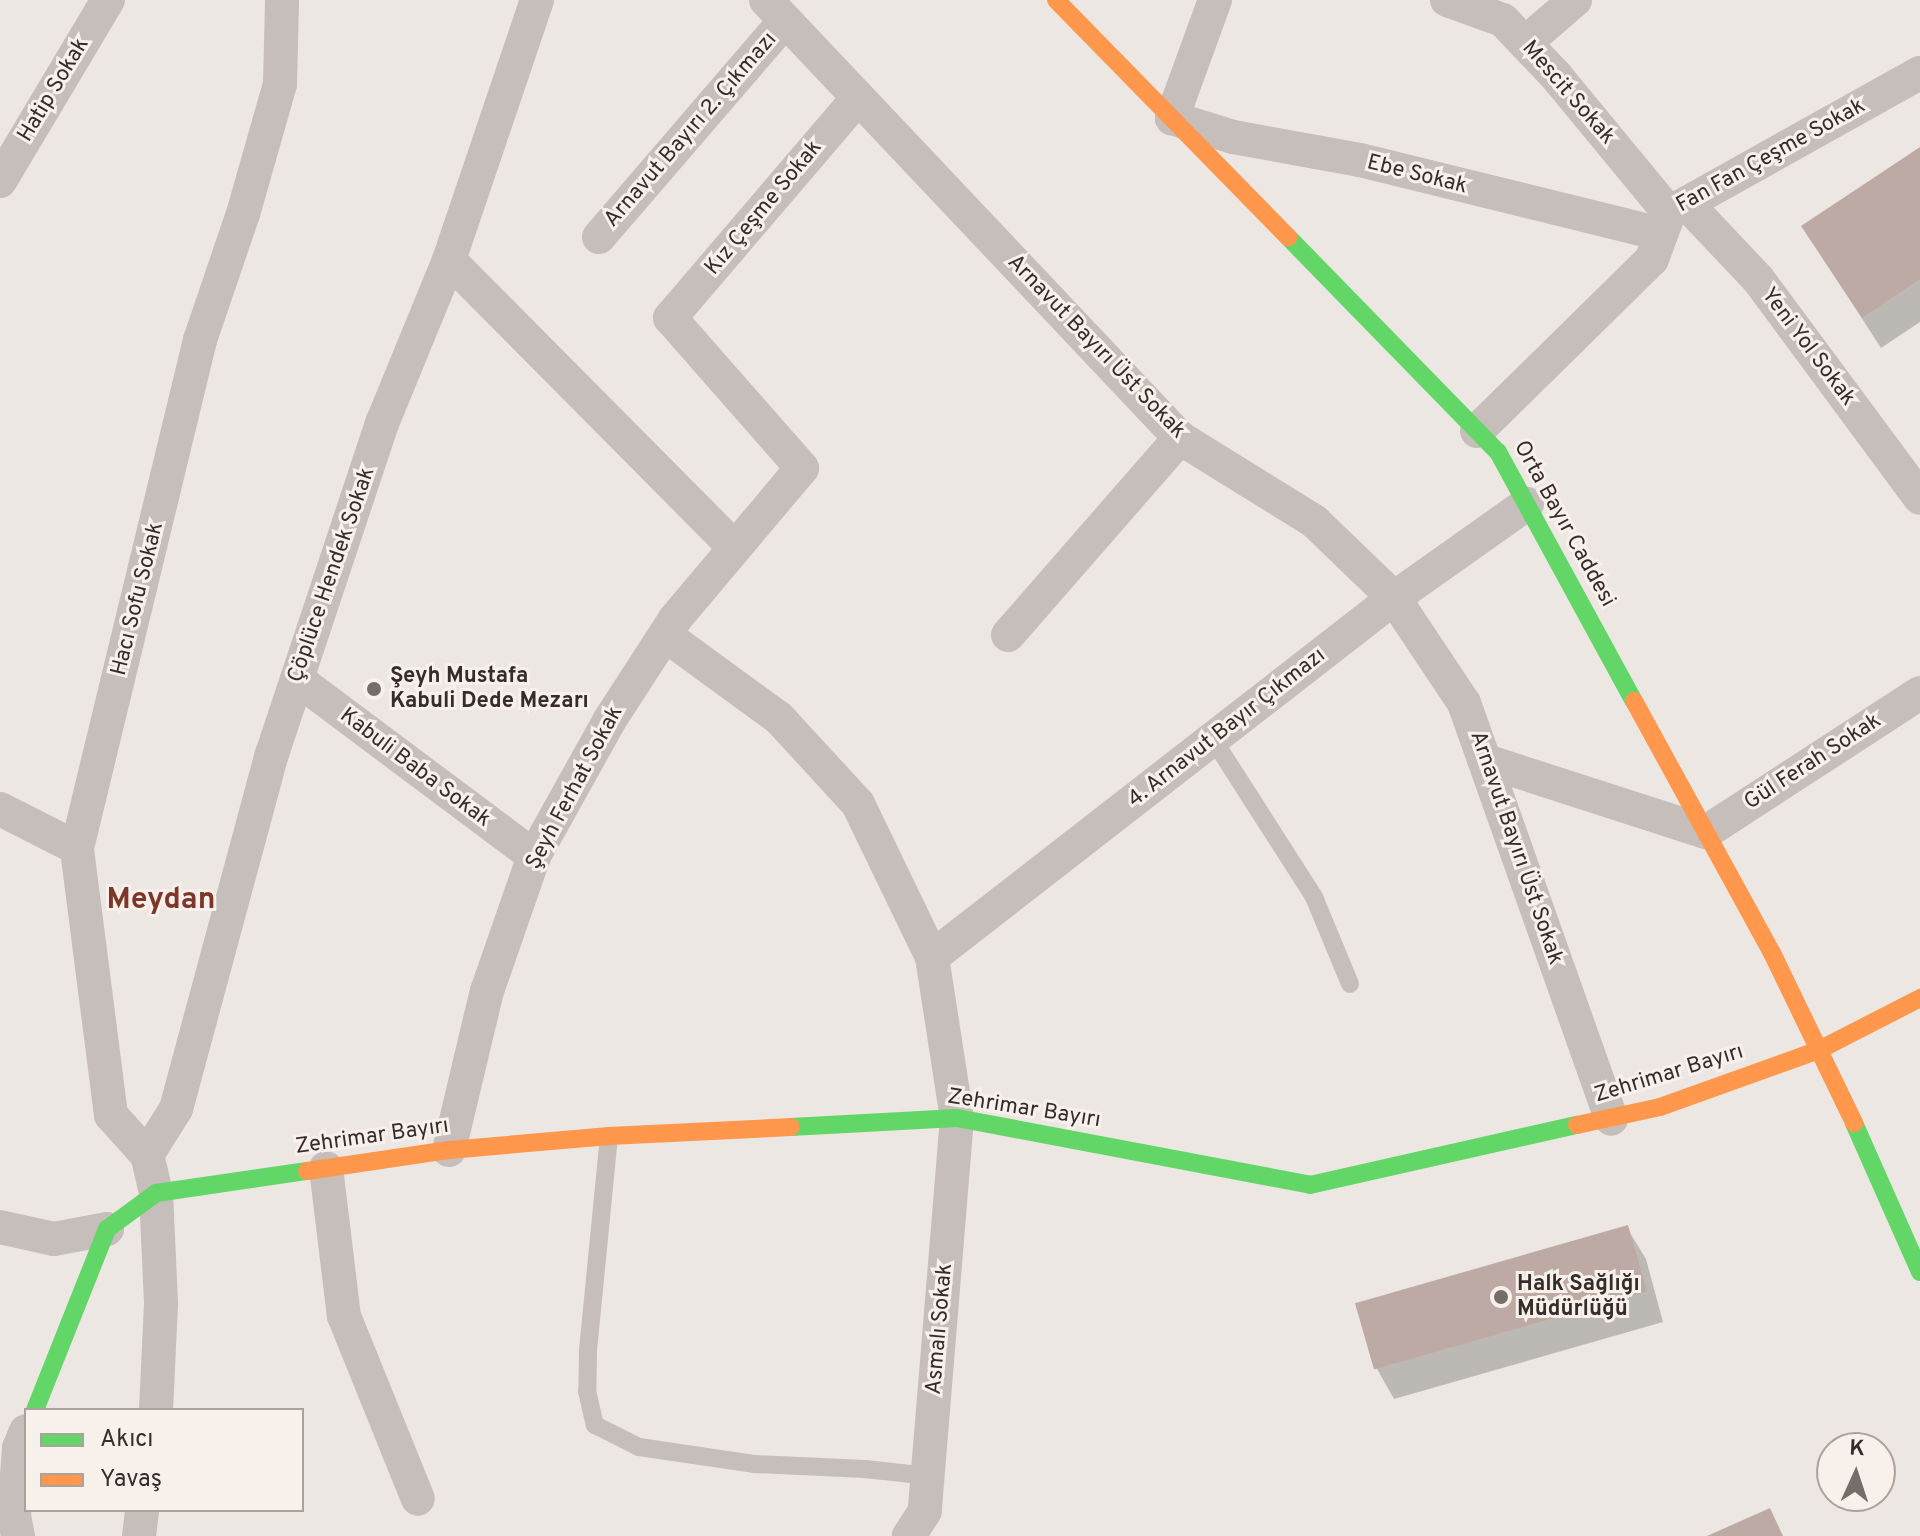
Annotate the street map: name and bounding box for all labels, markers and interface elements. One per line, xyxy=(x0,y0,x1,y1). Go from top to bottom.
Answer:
street label: Arnavut Bayırı 2. Çıkmazı xyxy=(599,27,783,233)
street label: Hatip Sokak xyxy=(13,33,95,147)
street label: Mescit Sokak xyxy=(1516,36,1620,150)
street label: Fan Fan Çeşme Sokak xyxy=(1672,93,1870,219)
street label: Kız Çeşme Sokak xyxy=(700,135,828,281)
street label: Ebe Sokak xyxy=(1364,150,1470,200)
street label: Arnavut Bayırı Üst Sokak xyxy=(1001,250,1191,444)
street label: Yeni Yol Sokak xyxy=(1755,282,1861,412)
street label: Orta Bayır Caddesi xyxy=(1507,436,1621,612)
street label: Çöplüce Hendek Sokak xyxy=(283,464,381,686)
street label: Hacı Sofu Sokak xyxy=(106,520,170,678)
street label: 4. Arnavut Bayır Çıkmazı xyxy=(1123,642,1331,814)
place label: Şeyh Mustafa Kabuli Dede Mezarı xyxy=(390,663,589,714)
marker: Şeyh Mustafa Kabuli Dede Mezarı xyxy=(365,680,383,698)
street label: Şeyh Ferhat Sokak xyxy=(521,702,629,874)
street label: Kabuli Baba Sokak xyxy=(334,703,496,833)
street label: Gül Ferah Sokak xyxy=(1740,708,1886,816)
street label: Arnavut Bayırı Üst Sokak xyxy=(1464,728,1568,968)
district label: Meydan xyxy=(106,883,216,919)
street label: Zehrimar Bayırı xyxy=(1591,1039,1747,1109)
street label: Zehrimar Bayırı xyxy=(946,1084,1102,1134)
street label: Zehrimar Bayırı xyxy=(294,1113,450,1161)
street label: Asmalı Sokak xyxy=(921,1262,959,1396)
place label: Halk Sağlığı Müdürlüğü xyxy=(1517,1271,1640,1322)
marker: Halk Sağlığı Müdürlüğü xyxy=(1492,1288,1510,1306)
legend xyxy=(24,1408,304,1512)
text: Akıcı xyxy=(100,1425,153,1455)
north arrow xyxy=(1816,1432,1896,1512)
text: K xyxy=(1849,1436,1866,1463)
text: Yavaş xyxy=(100,1465,162,1495)

